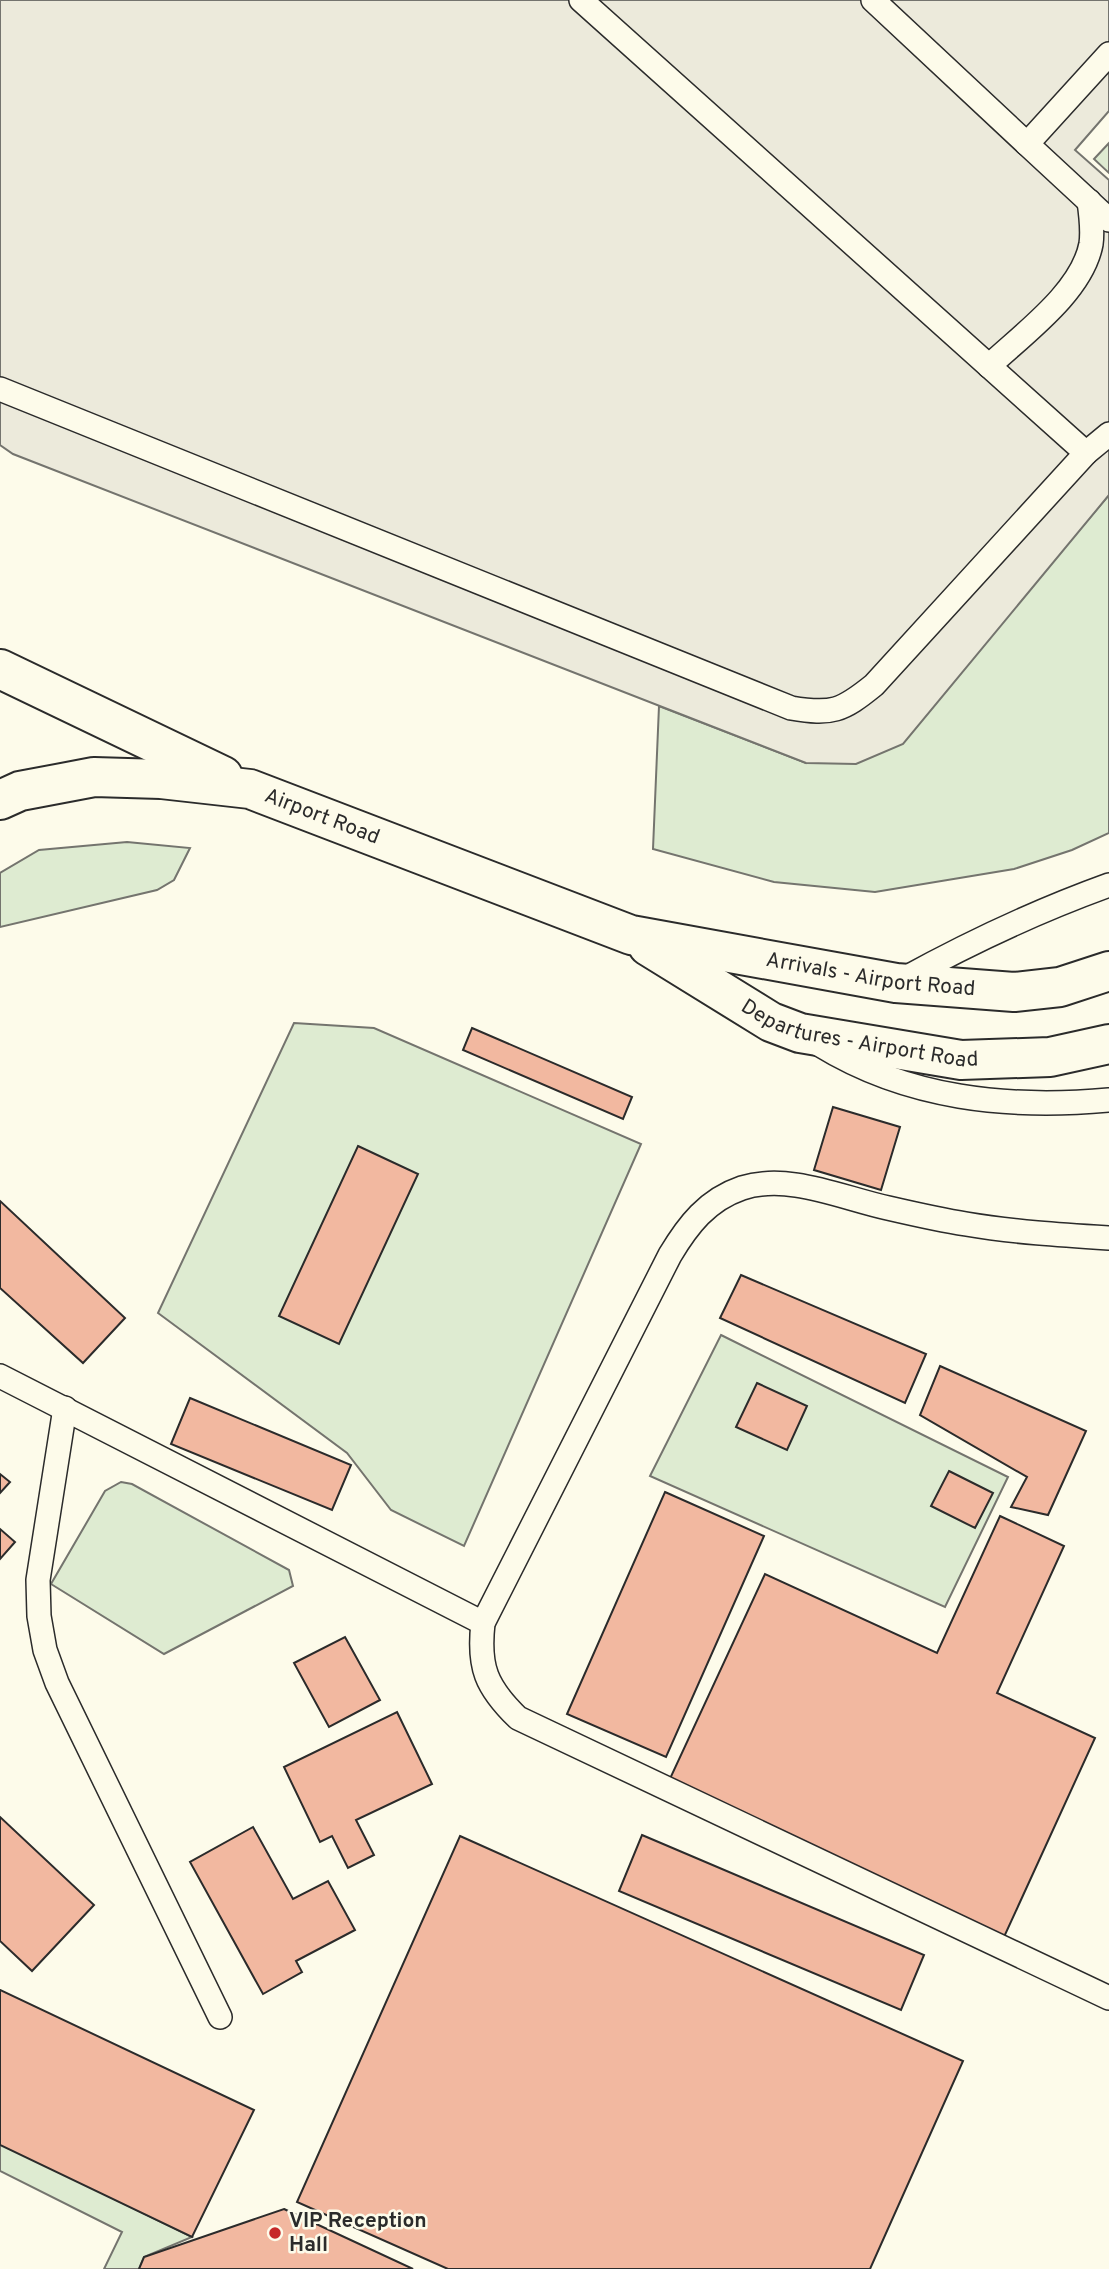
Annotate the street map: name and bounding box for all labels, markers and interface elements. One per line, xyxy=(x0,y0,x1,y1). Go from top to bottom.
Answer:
street label: Airport Road xyxy=(260,782,384,851)
street label: Arrivals - Airport Road xyxy=(764,946,976,1003)
street label: Departures - Airport Road xyxy=(736,993,979,1074)
place label: VIP Reception Hall xyxy=(289,2208,427,2259)
marker: VIP Reception Hall xyxy=(267,2225,283,2241)

